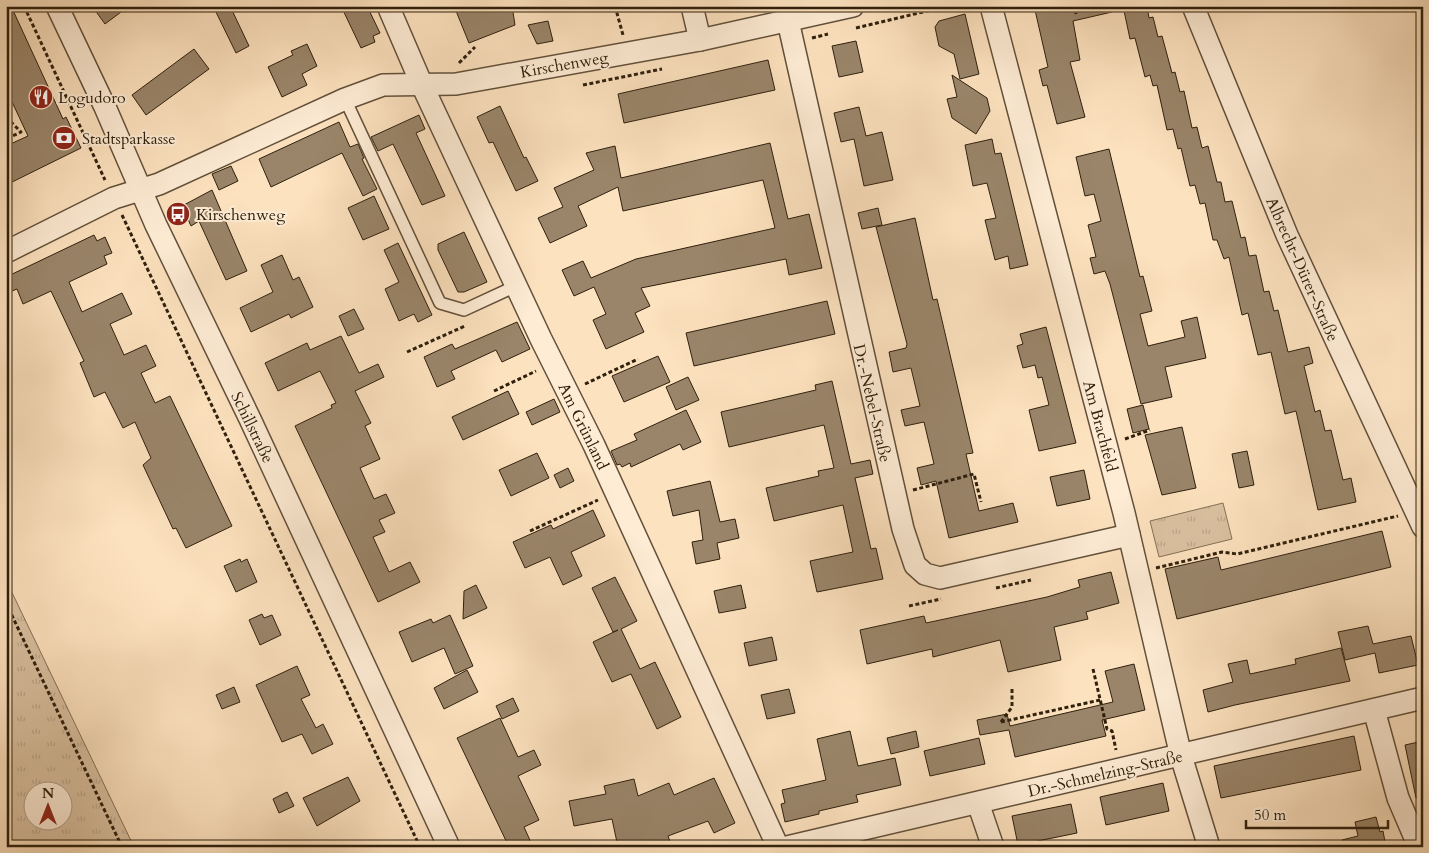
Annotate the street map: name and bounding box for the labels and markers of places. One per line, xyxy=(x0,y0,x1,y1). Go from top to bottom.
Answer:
restaurant icon: Logudoro xyxy=(28,84,54,110)
place label: Logudoro xyxy=(58,87,126,109)
bank icon: Stadtsparkasse xyxy=(51,125,77,151)
place label: Stadtsparkasse xyxy=(82,128,176,150)
bus stop icon: Kirschenweg xyxy=(165,201,191,227)
place label: Kirschenweg xyxy=(196,204,285,226)

